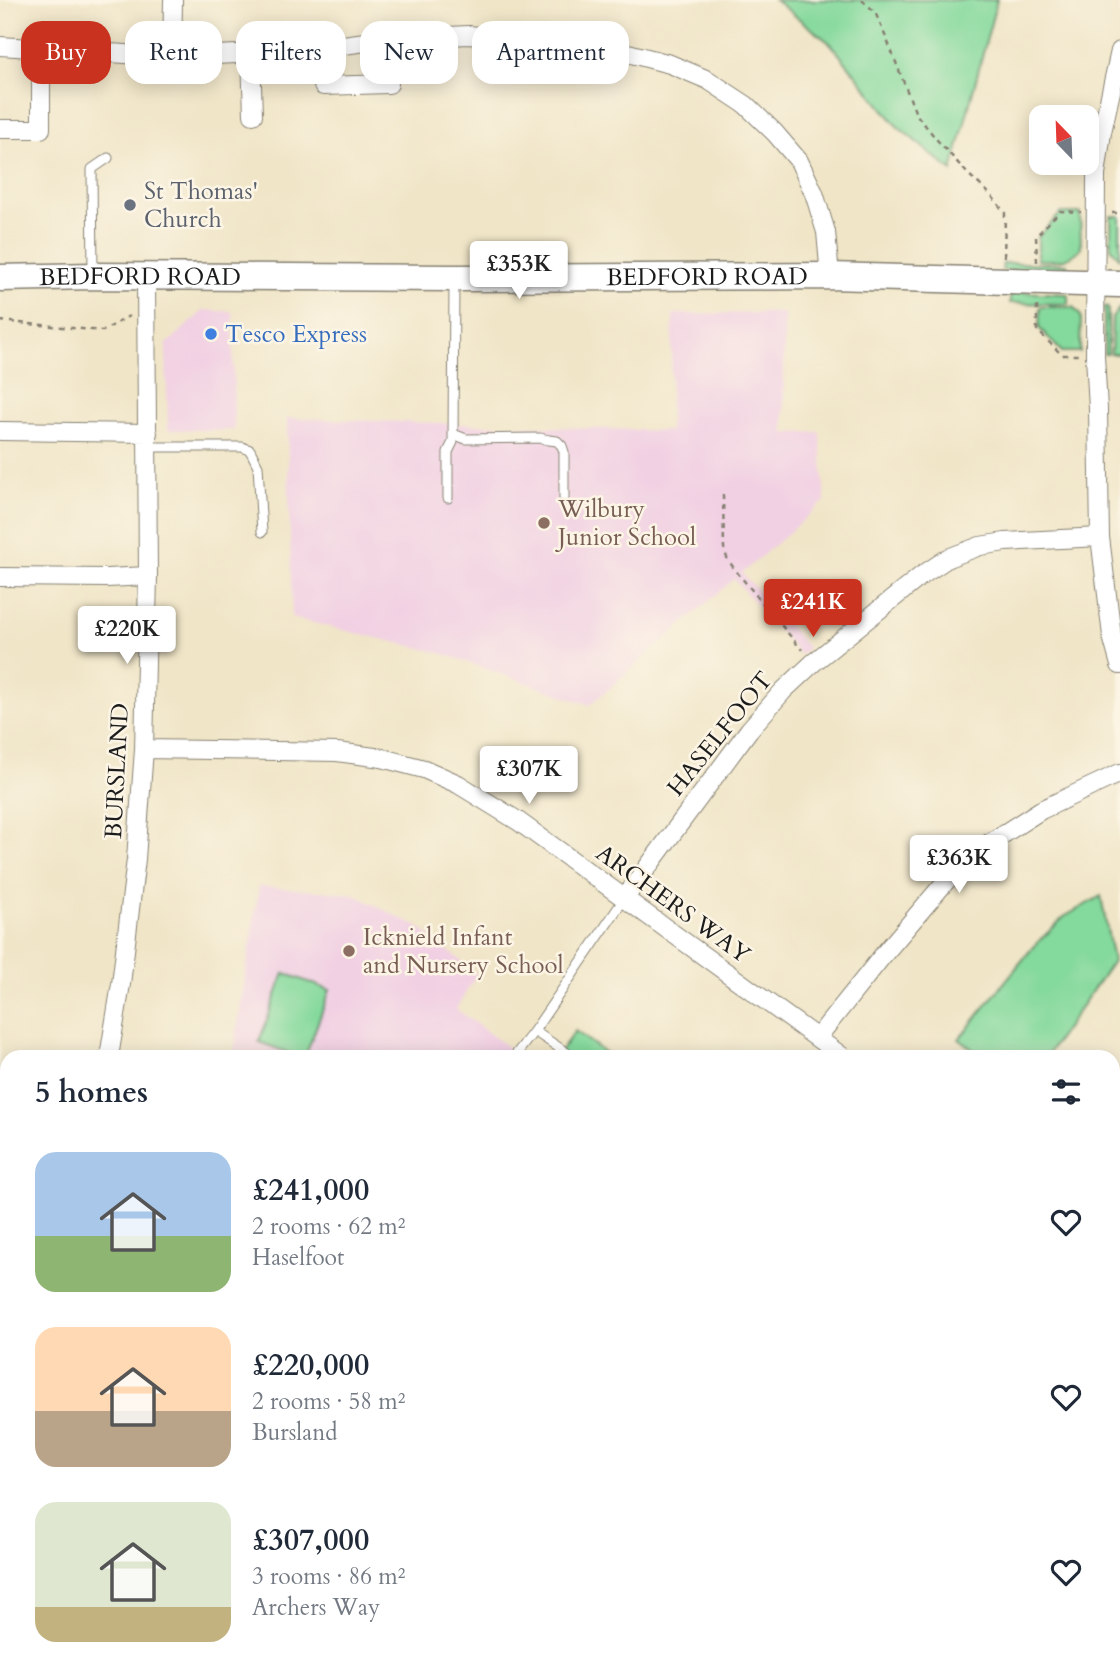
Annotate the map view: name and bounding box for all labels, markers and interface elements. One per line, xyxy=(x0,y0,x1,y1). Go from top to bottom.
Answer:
chip: Buy xyxy=(21,21,111,84)
chip: Rent xyxy=(125,21,222,84)
chip: Filters xyxy=(236,21,346,84)
chip: New xyxy=(360,21,458,84)
chip: Apartment xyxy=(472,21,629,84)
north arrow xyxy=(1029,105,1099,175)
map controls xyxy=(1029,105,1099,175)
place label: St Thomas' Church xyxy=(144,175,258,236)
marker: St Thomas' Church xyxy=(122,197,138,213)
pin: £353K xyxy=(470,242,568,301)
text: £353K xyxy=(486,248,552,279)
street label: BEDFORD ROAD xyxy=(39,259,241,294)
street label: BEDFORD ROAD xyxy=(606,260,808,294)
place label: Tesco Express xyxy=(225,318,367,351)
marker: Tesco Express xyxy=(203,326,219,342)
place label: Wilbury Junior School xyxy=(555,493,696,554)
marker: Wilbury Junior School xyxy=(536,515,552,531)
pin: £241K xyxy=(764,580,862,639)
text: £241K xyxy=(780,586,846,617)
pin: £220K xyxy=(78,606,176,666)
text: £220K xyxy=(94,613,160,644)
street label: HASELFOOT xyxy=(660,665,780,803)
street label: BURSLAND xyxy=(97,702,137,840)
pin: £307K xyxy=(480,746,578,806)
text: £307K xyxy=(496,753,562,784)
pin: £363K xyxy=(910,836,1008,895)
street label: ARCHERS WAY xyxy=(589,837,757,971)
text: £363K xyxy=(926,842,992,873)
place label: Icknield Infant and Nursery School xyxy=(363,921,564,982)
marker: Icknield Infant and Nursery School xyxy=(341,943,357,959)
text: 5 homes xyxy=(35,1072,148,1113)
icon: filters xyxy=(1047,1073,1085,1111)
text: £241,000 xyxy=(252,1170,369,1211)
icon: home xyxy=(91,1180,175,1264)
icon: heart xyxy=(1047,1203,1085,1241)
text: 2 rooms · 62 m² xyxy=(252,1211,405,1242)
text: Haselfoot xyxy=(252,1242,344,1273)
text: £220,000 xyxy=(252,1345,369,1386)
icon: home xyxy=(91,1355,175,1439)
icon: heart xyxy=(1047,1378,1085,1416)
text: 2 rooms · 58 m² xyxy=(252,1386,405,1417)
text: Bursland xyxy=(252,1417,337,1448)
text: £307,000 xyxy=(252,1520,369,1561)
icon: home xyxy=(91,1530,175,1614)
icon: heart xyxy=(1047,1553,1085,1591)
text: 3 rooms · 86 m² xyxy=(252,1561,405,1592)
text: Archers Way xyxy=(252,1592,380,1623)

